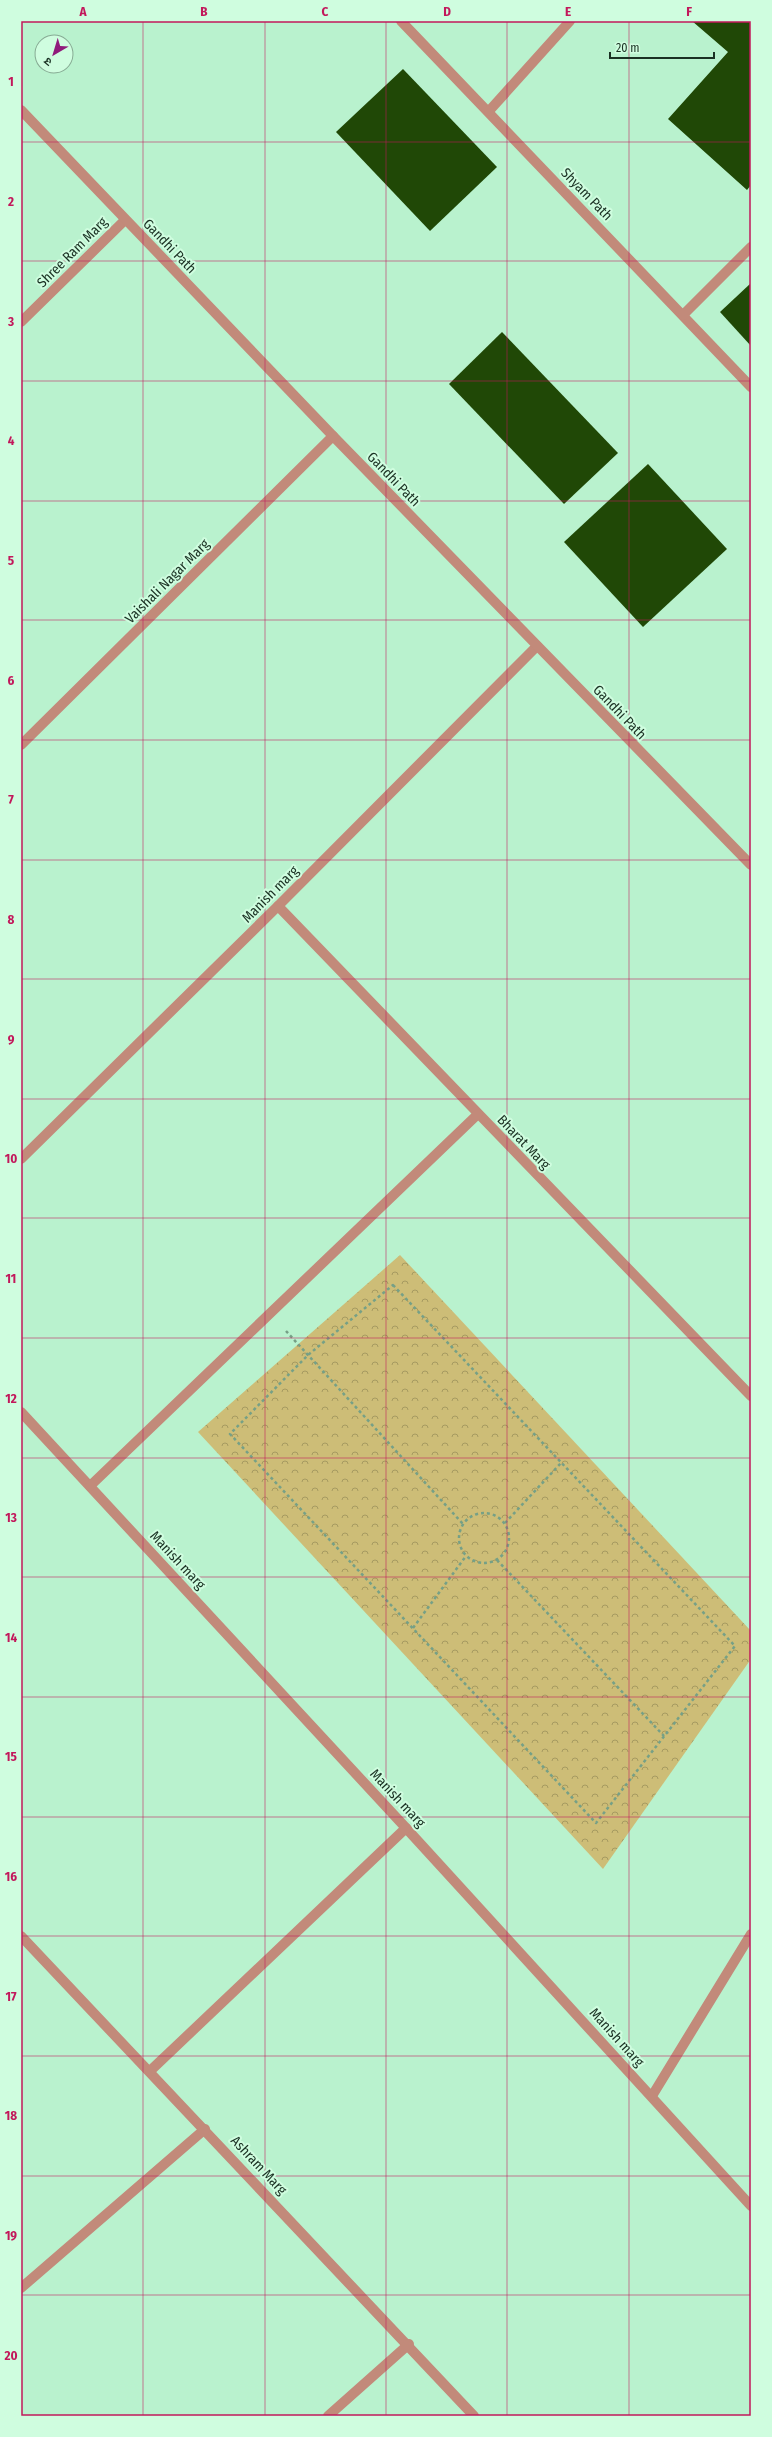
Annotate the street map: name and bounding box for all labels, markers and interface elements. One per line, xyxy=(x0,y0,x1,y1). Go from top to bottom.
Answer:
text: A xyxy=(78,4,87,19)
text: B xyxy=(200,4,208,19)
text: C xyxy=(322,4,329,19)
text: D xyxy=(443,4,451,19)
text: E xyxy=(565,4,571,19)
text: F xyxy=(686,4,692,19)
north arrow xyxy=(34,34,74,74)
scale bar xyxy=(610,34,714,60)
text: 20 m xyxy=(616,41,640,55)
text: उ xyxy=(41,54,55,69)
text: 1 xyxy=(8,74,14,89)
street label: Shyam Path xyxy=(557,164,616,224)
text: 2 xyxy=(7,194,14,209)
street label: Shree Ram Marg xyxy=(34,213,111,291)
street label: Gandhi Path xyxy=(139,215,200,277)
text: 3 xyxy=(7,314,14,329)
text: 4 xyxy=(8,433,15,448)
street label: Gandhi Path xyxy=(363,448,424,510)
street label: Vaishali Nagar Marg xyxy=(122,535,213,627)
text: 5 xyxy=(8,553,14,568)
text: 6 xyxy=(8,673,15,688)
street label: Gandhi Path xyxy=(589,681,650,743)
text: 7 xyxy=(8,792,14,807)
street label: Manish marg xyxy=(238,862,303,926)
text: 8 xyxy=(8,912,15,927)
text: 9 xyxy=(8,1032,15,1047)
street label: Bharat Marg xyxy=(494,1112,554,1173)
text: 10 xyxy=(5,1151,17,1166)
text: 11 xyxy=(6,1271,16,1286)
text: 12 xyxy=(5,1391,17,1406)
text: 13 xyxy=(5,1510,17,1525)
street label: Manish marg xyxy=(146,1528,209,1593)
text: 14 xyxy=(5,1630,17,1645)
text: 15 xyxy=(5,1749,17,1764)
street label: Manish marg xyxy=(366,1766,429,1831)
text: 16 xyxy=(5,1869,17,1884)
text: 17 xyxy=(5,1989,17,2004)
street label: Manish marg xyxy=(586,2004,648,2071)
text: 18 xyxy=(5,2108,17,2123)
street label: Ashram Marg xyxy=(227,2132,290,2199)
text: 19 xyxy=(5,2228,17,2243)
text: 20 xyxy=(3,2348,18,2363)

